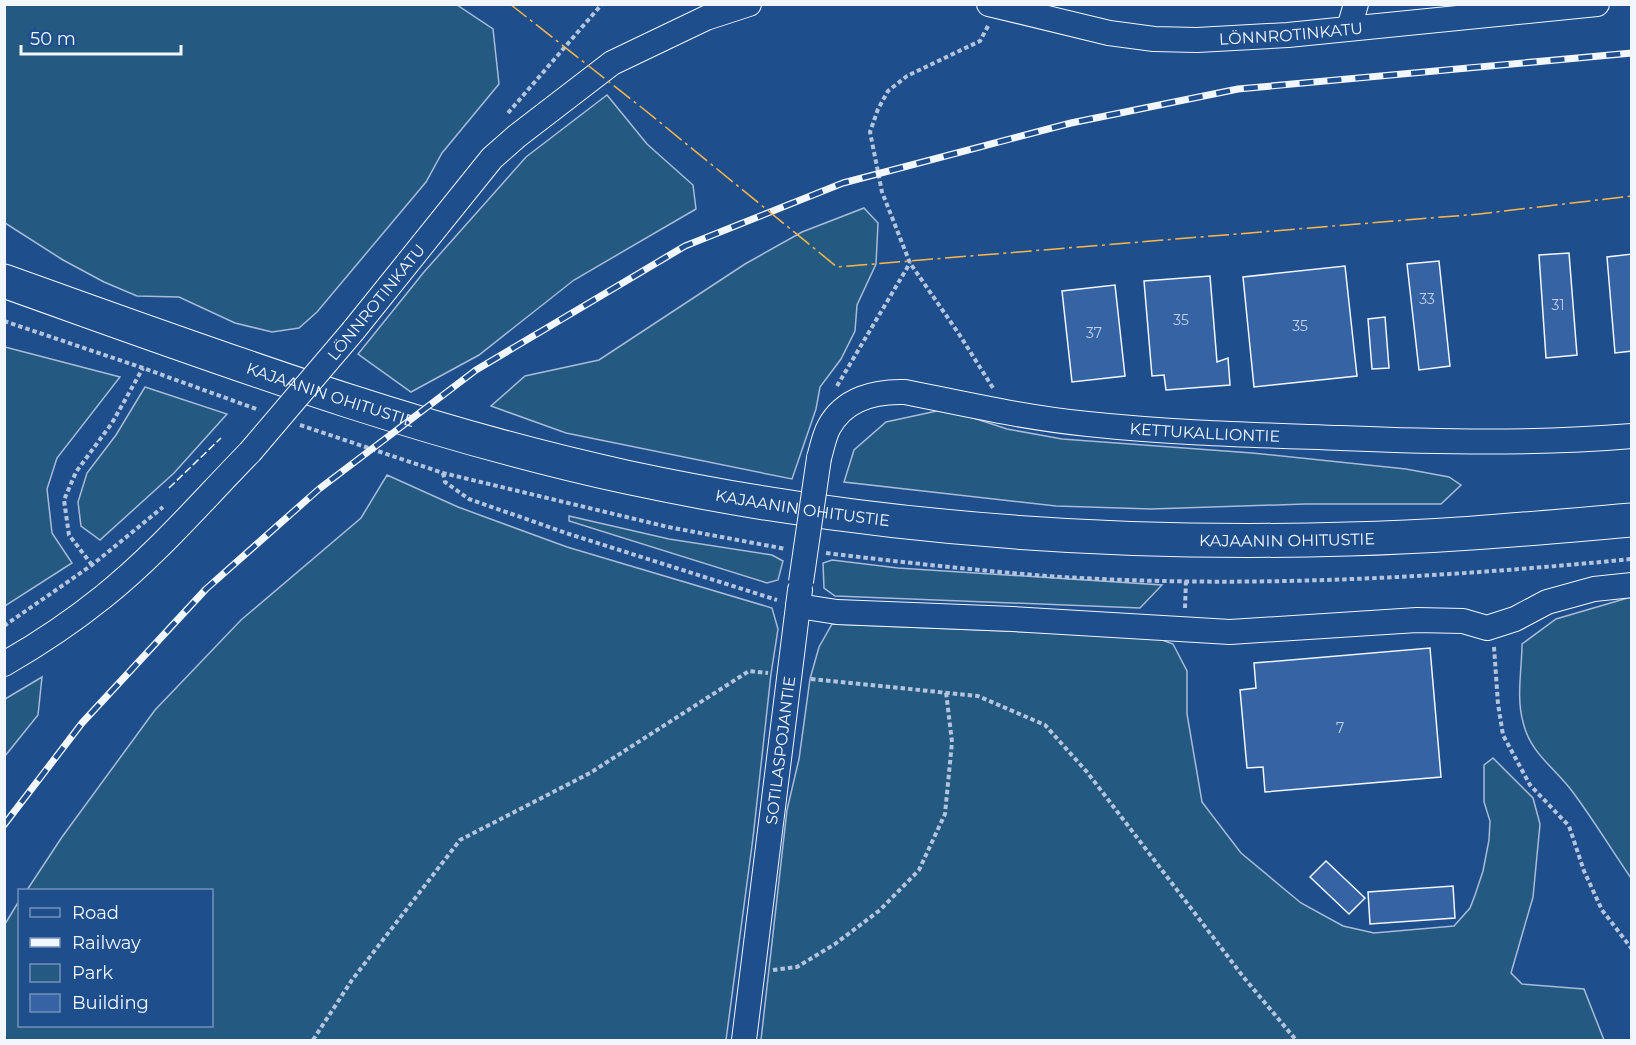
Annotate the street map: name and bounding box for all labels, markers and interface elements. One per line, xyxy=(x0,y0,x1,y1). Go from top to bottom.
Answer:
scale bar xyxy=(21,18,182,56)
street label: LÖNNROTINKATU xyxy=(1219,19,1364,49)
text: 50 m xyxy=(30,28,76,50)
street label: LÖNNROTINKATU xyxy=(323,240,429,364)
house number: 33 xyxy=(1419,290,1435,308)
house number: 31 xyxy=(1552,296,1564,314)
house number: 35 xyxy=(1173,311,1189,329)
house number: 35 xyxy=(1292,317,1308,335)
house number: 37 xyxy=(1086,324,1102,342)
street label: KAJAANIN OHITUSTIE xyxy=(244,359,417,431)
street label: KETTUKALLIONTIE xyxy=(1129,419,1280,446)
street label: KAJAANIN OHITUSTIE xyxy=(714,486,891,530)
street label: KAJAANIN OHITUSTIE xyxy=(1199,529,1375,550)
street label: SOTILASPOJANTIE xyxy=(762,675,799,826)
house number: 7 xyxy=(1336,719,1344,737)
legend xyxy=(18,889,213,1027)
text: Road xyxy=(72,902,119,924)
text: Railway xyxy=(72,932,141,954)
text: Park xyxy=(72,962,113,984)
text: Building xyxy=(72,992,149,1014)

